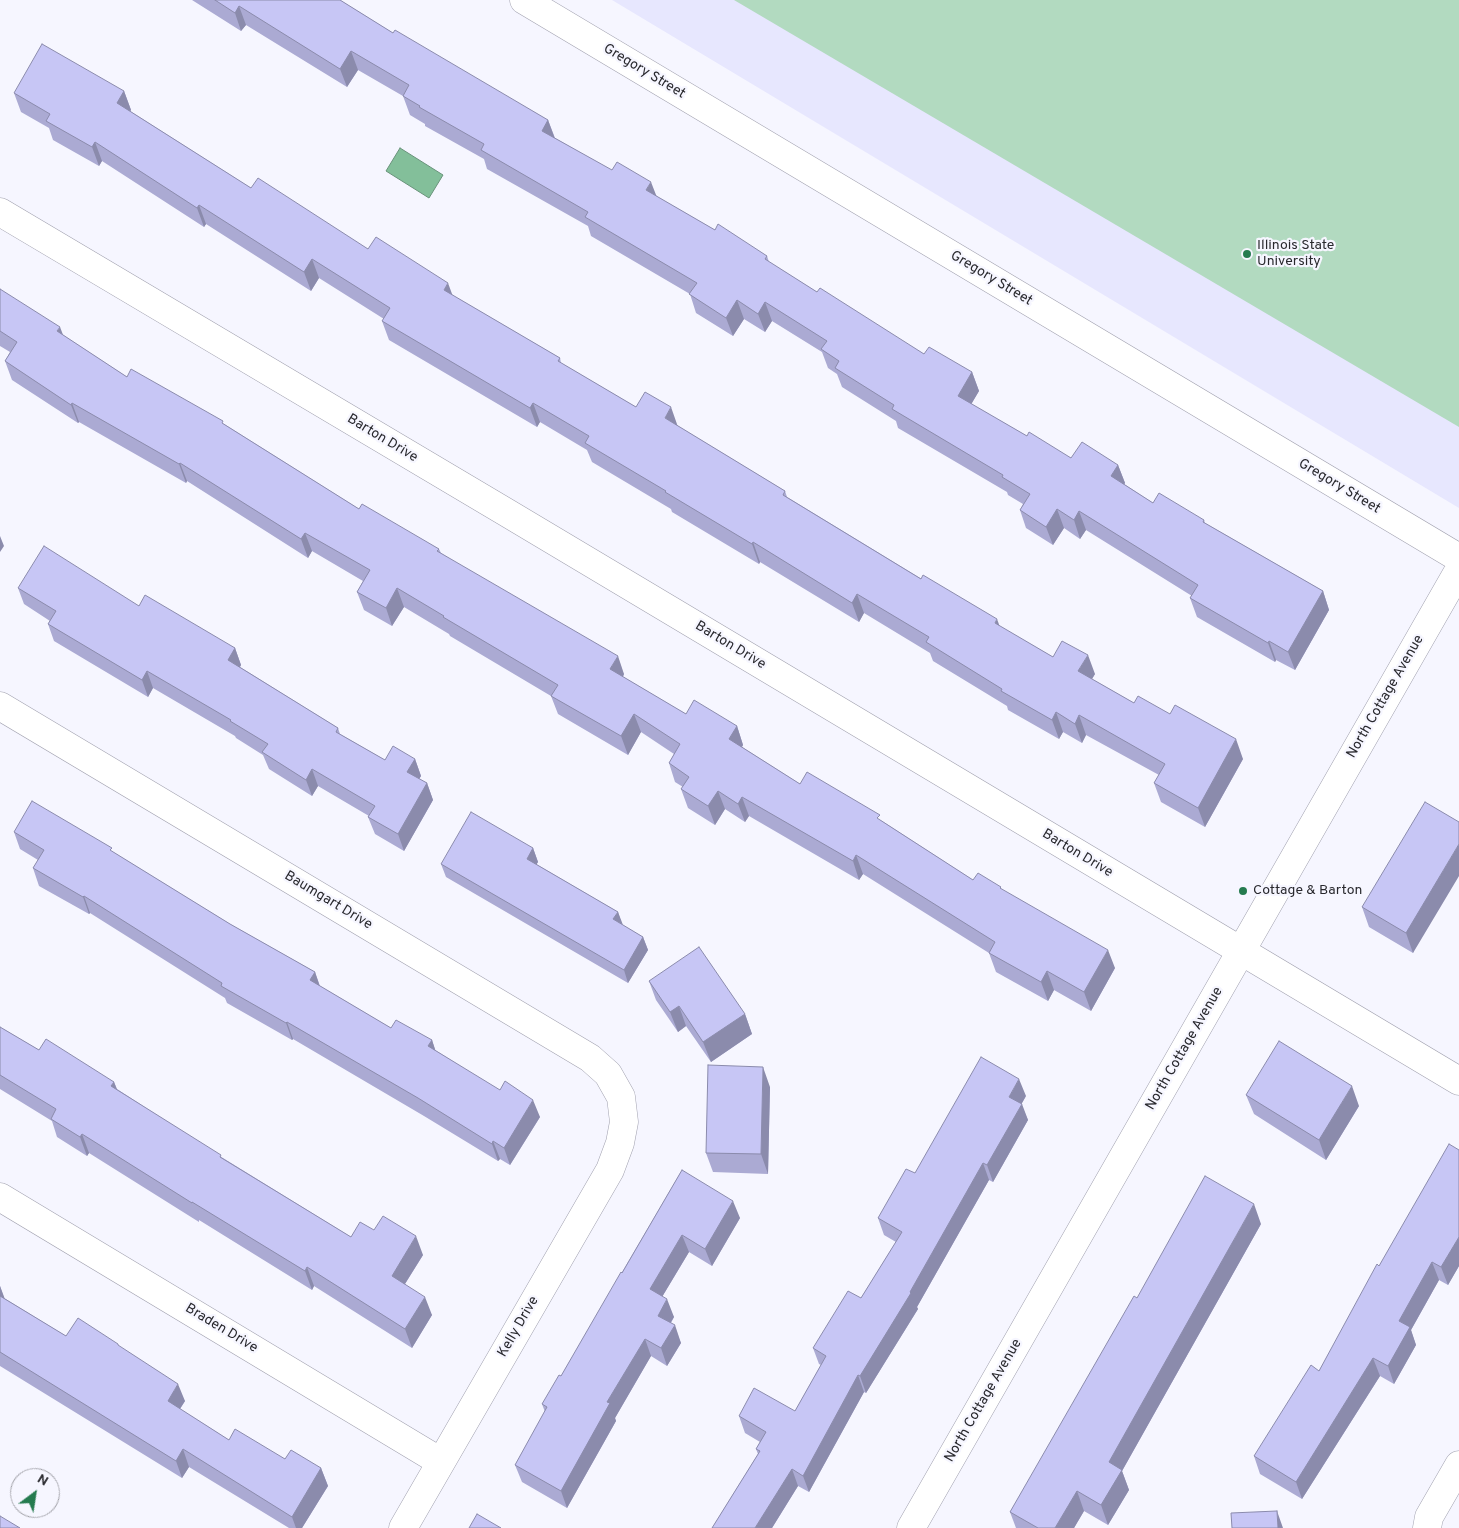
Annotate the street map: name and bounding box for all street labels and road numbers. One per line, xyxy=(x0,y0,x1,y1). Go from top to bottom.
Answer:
street label: Gregory Street xyxy=(600,41,688,103)
street label: Gregory Street xyxy=(947,248,1035,310)
street label: Barton Drive xyxy=(343,411,421,467)
street label: Gregory Street xyxy=(1295,456,1383,518)
street label: Barton Drive xyxy=(691,618,769,674)
street label: North Cottage Avenue xyxy=(1344,632,1428,762)
street label: Barton Drive xyxy=(1038,826,1116,882)
street label: Baumgart Drive xyxy=(281,868,375,934)
street label: North Cottage Avenue xyxy=(1143,984,1227,1114)
street label: Kelly Drive xyxy=(495,1294,543,1360)
street label: Braden Drive xyxy=(182,1301,260,1357)
street label: North Cottage Avenue xyxy=(942,1336,1026,1466)

